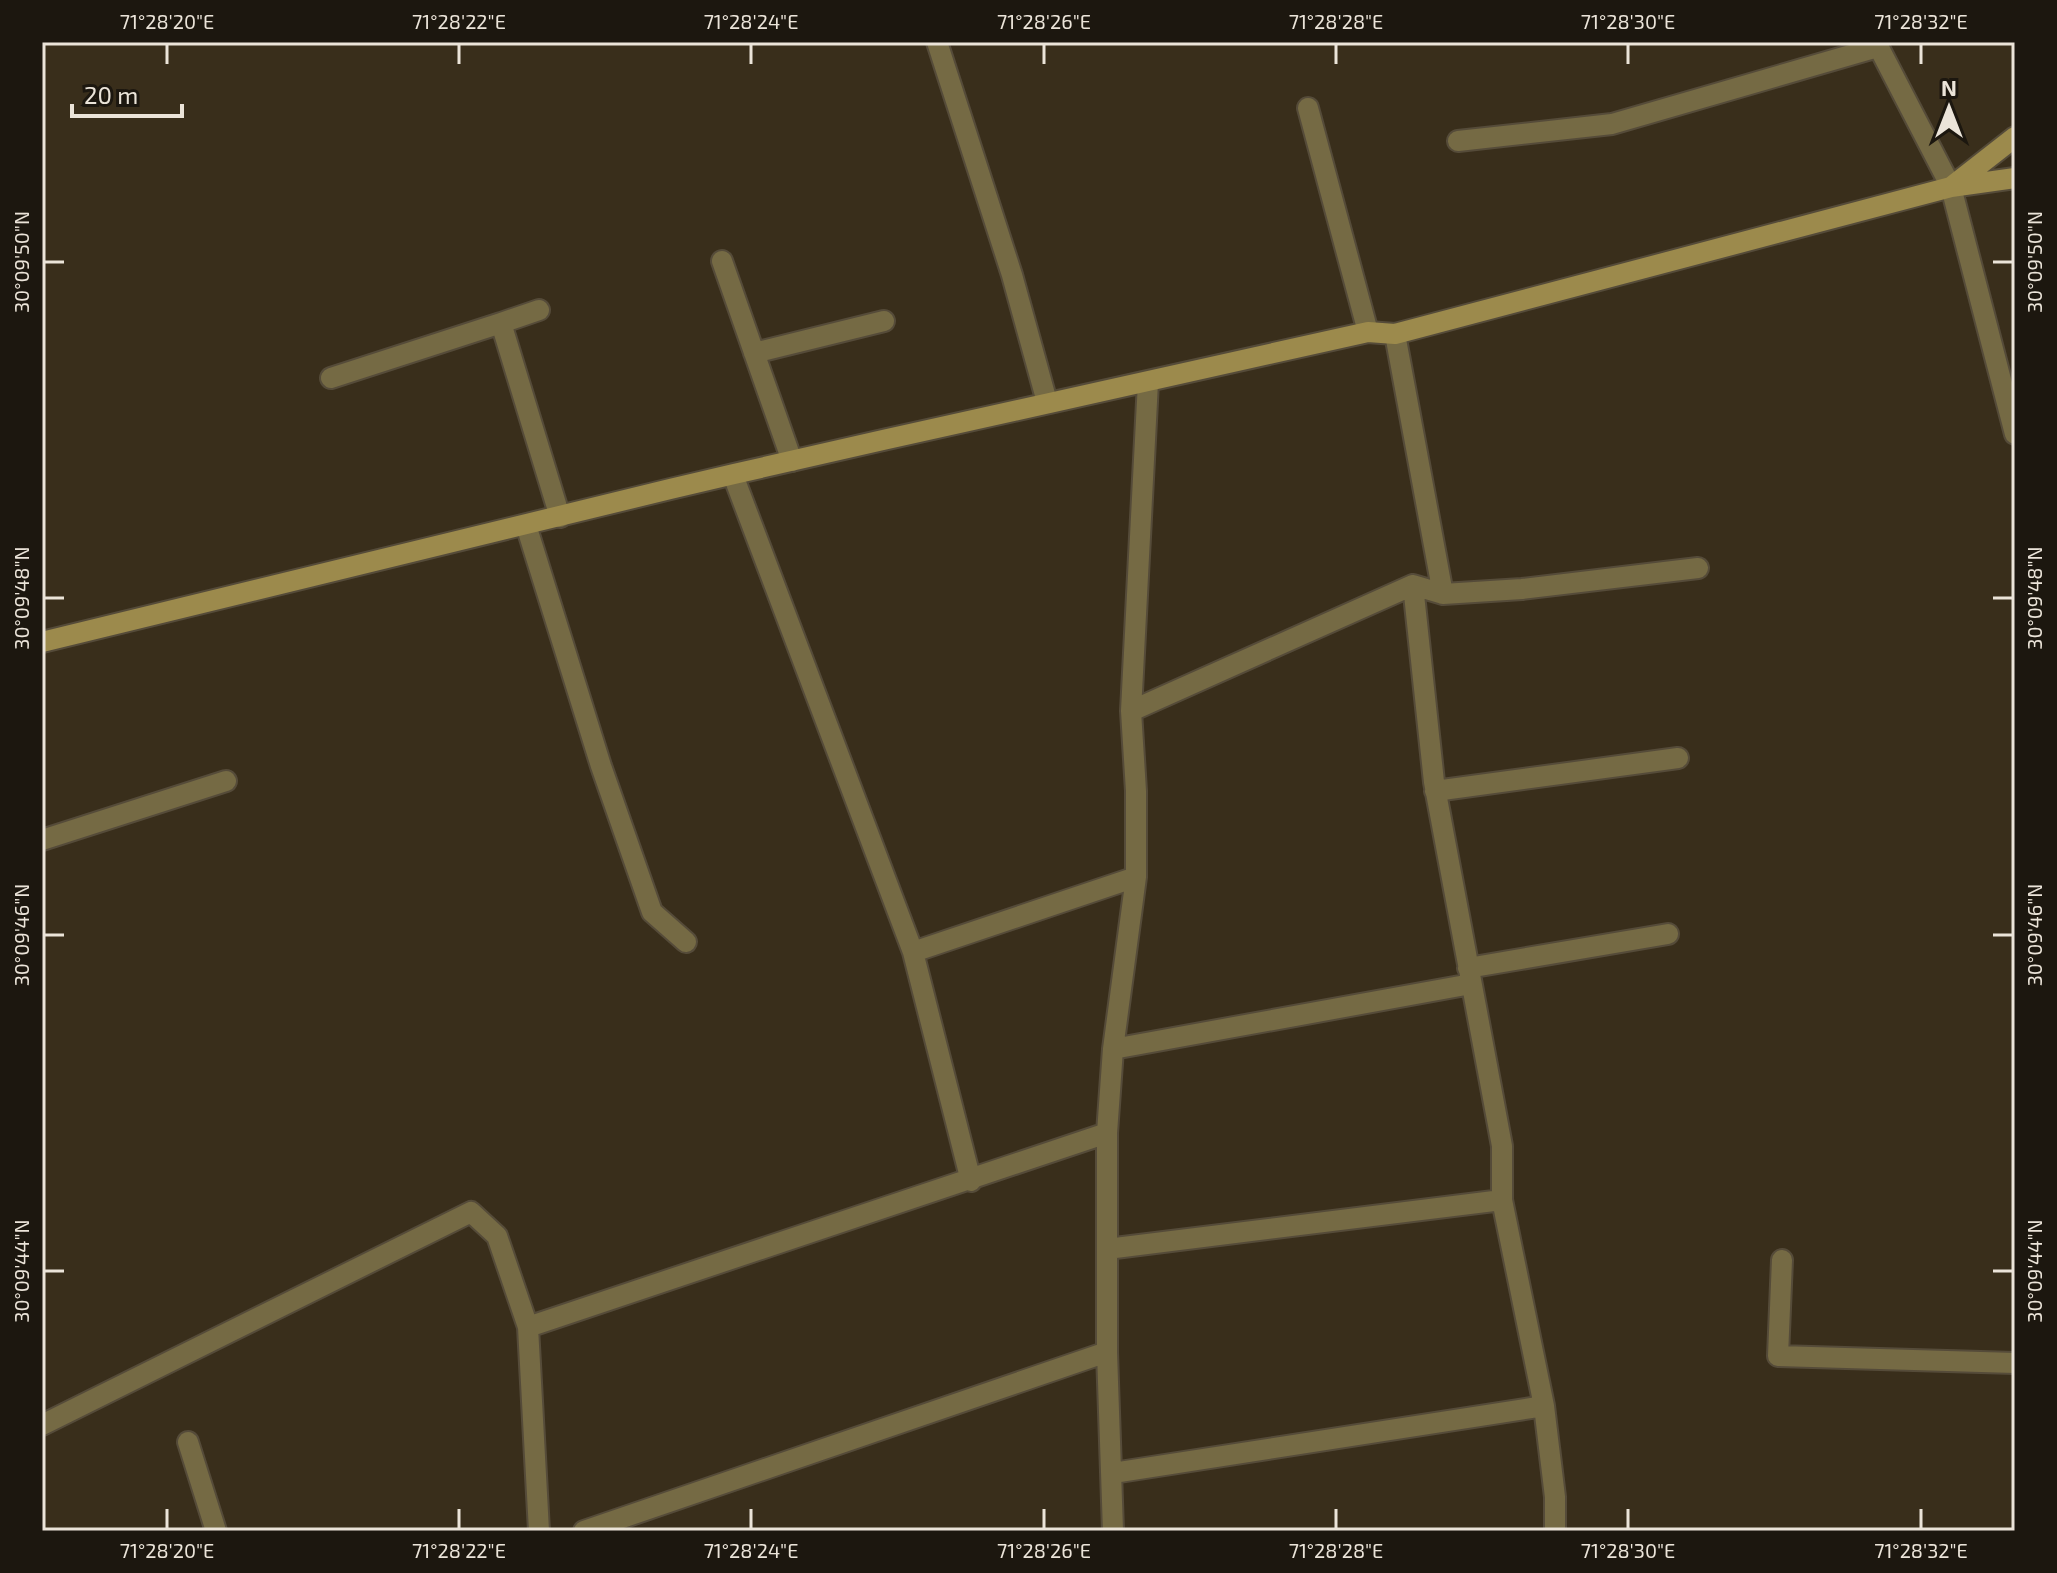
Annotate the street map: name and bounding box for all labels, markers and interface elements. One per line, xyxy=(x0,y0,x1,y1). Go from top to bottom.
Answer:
text: 71°28'20"E xyxy=(120,9,214,33)
text: 71°28'22"E xyxy=(412,9,506,33)
text: 71°28'24"E xyxy=(704,9,798,33)
text: 71°28'26"E xyxy=(997,9,1091,33)
text: 71°28'28"E xyxy=(1289,9,1383,33)
text: 71°28'30"E xyxy=(1581,9,1675,33)
text: 71°28'32"E xyxy=(1874,9,1968,33)
scale bar xyxy=(72,68,182,118)
north arrow xyxy=(1909,68,1989,148)
text: N xyxy=(1941,74,1957,100)
text: 20 m xyxy=(84,80,138,109)
text: 30°09'50"N xyxy=(9,211,33,313)
text: 30°09'50"N xyxy=(2022,211,2046,313)
text: 30°09'48"N xyxy=(9,546,33,650)
text: 30°09'48"N xyxy=(2022,546,2046,650)
text: 30°09'46"N xyxy=(9,884,33,986)
text: 30°09'46"N xyxy=(2022,884,2046,986)
text: 30°09'44"N xyxy=(9,1219,33,1323)
text: 30°09'44"N xyxy=(2022,1219,2046,1323)
text: 71°28'20"E xyxy=(120,1538,214,1562)
text: 71°28'22"E xyxy=(412,1538,506,1562)
text: 71°28'24"E xyxy=(704,1538,798,1562)
text: 71°28'26"E xyxy=(997,1538,1091,1562)
text: 71°28'28"E xyxy=(1289,1538,1383,1562)
text: 71°28'30"E xyxy=(1581,1538,1675,1562)
text: 71°28'32"E xyxy=(1874,1538,1968,1562)

